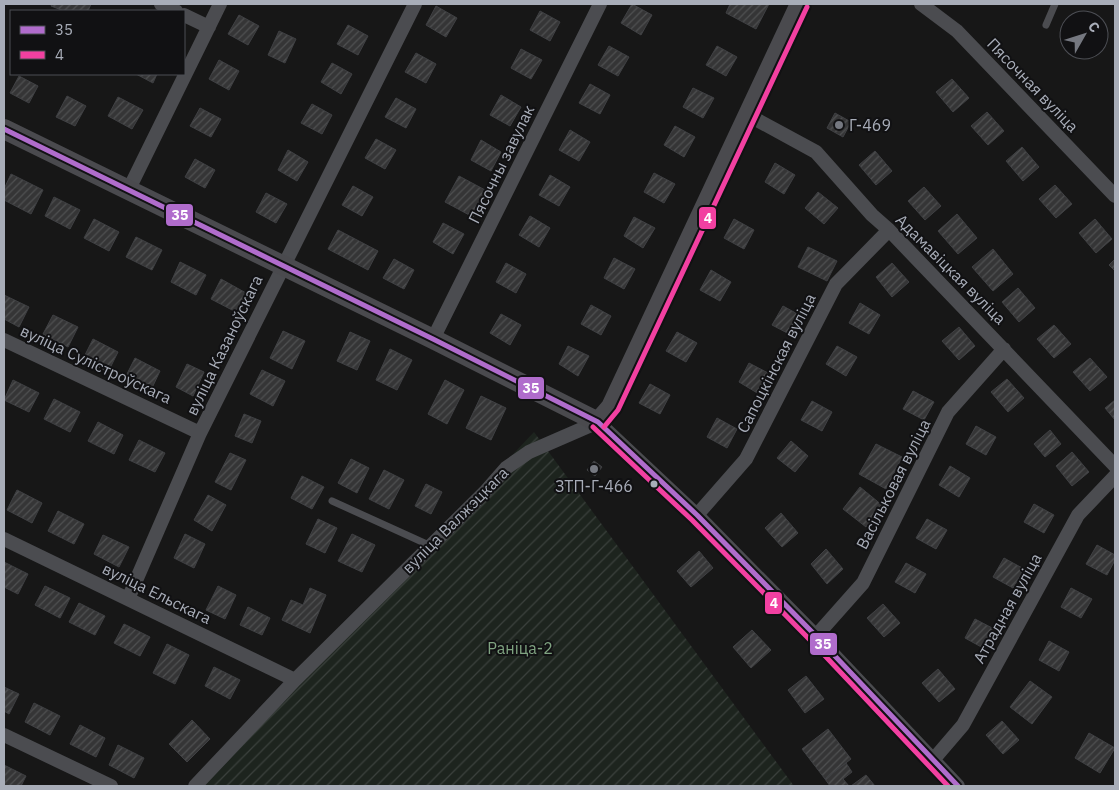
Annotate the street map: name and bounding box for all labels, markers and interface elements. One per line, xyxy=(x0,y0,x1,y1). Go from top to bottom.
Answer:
legend xyxy=(10,10,185,75)
north arrow xyxy=(1059,10,1109,60)
text: С xyxy=(1084,18,1104,36)
text: 35 xyxy=(55,20,73,39)
street label: Пясочная вуліца xyxy=(983,34,1083,137)
text: 4 xyxy=(55,45,64,64)
street label: Пясочны завулак xyxy=(464,101,538,227)
place label: Г-469 xyxy=(849,115,891,135)
marker: Г-469 xyxy=(833,119,845,131)
line badge: 35 xyxy=(165,203,194,227)
text: 35 xyxy=(172,206,188,224)
line badge: 4 xyxy=(698,206,717,230)
text: 4 xyxy=(704,209,712,227)
street label: Адамавіцкая вуліца xyxy=(892,210,1011,329)
street label: вуліца Казаноўскага xyxy=(181,271,267,418)
street label: Сапоцкінская вуліца xyxy=(732,290,820,436)
street label: вуліца Сулістроўскага xyxy=(17,320,175,408)
line badge: 35 xyxy=(517,376,545,400)
text: 35 xyxy=(523,379,539,397)
street label: Васільковая вуліца xyxy=(852,415,935,552)
street label: вуліца Валжэцкага xyxy=(398,462,513,577)
marker: ЗТП-Г-466 xyxy=(588,463,600,475)
place label: ЗТП-Г-466 xyxy=(555,476,633,496)
unlabelled marker xyxy=(649,479,659,489)
street label: Атрадная вуліца xyxy=(968,549,1046,667)
street label: вуліца Ельскага xyxy=(99,558,215,628)
line badge: 4 xyxy=(764,591,783,615)
text: 4 xyxy=(770,594,778,612)
line badge: 35 xyxy=(809,632,838,656)
text: 35 xyxy=(815,635,831,653)
park label: Раніца-2 xyxy=(487,638,553,658)

